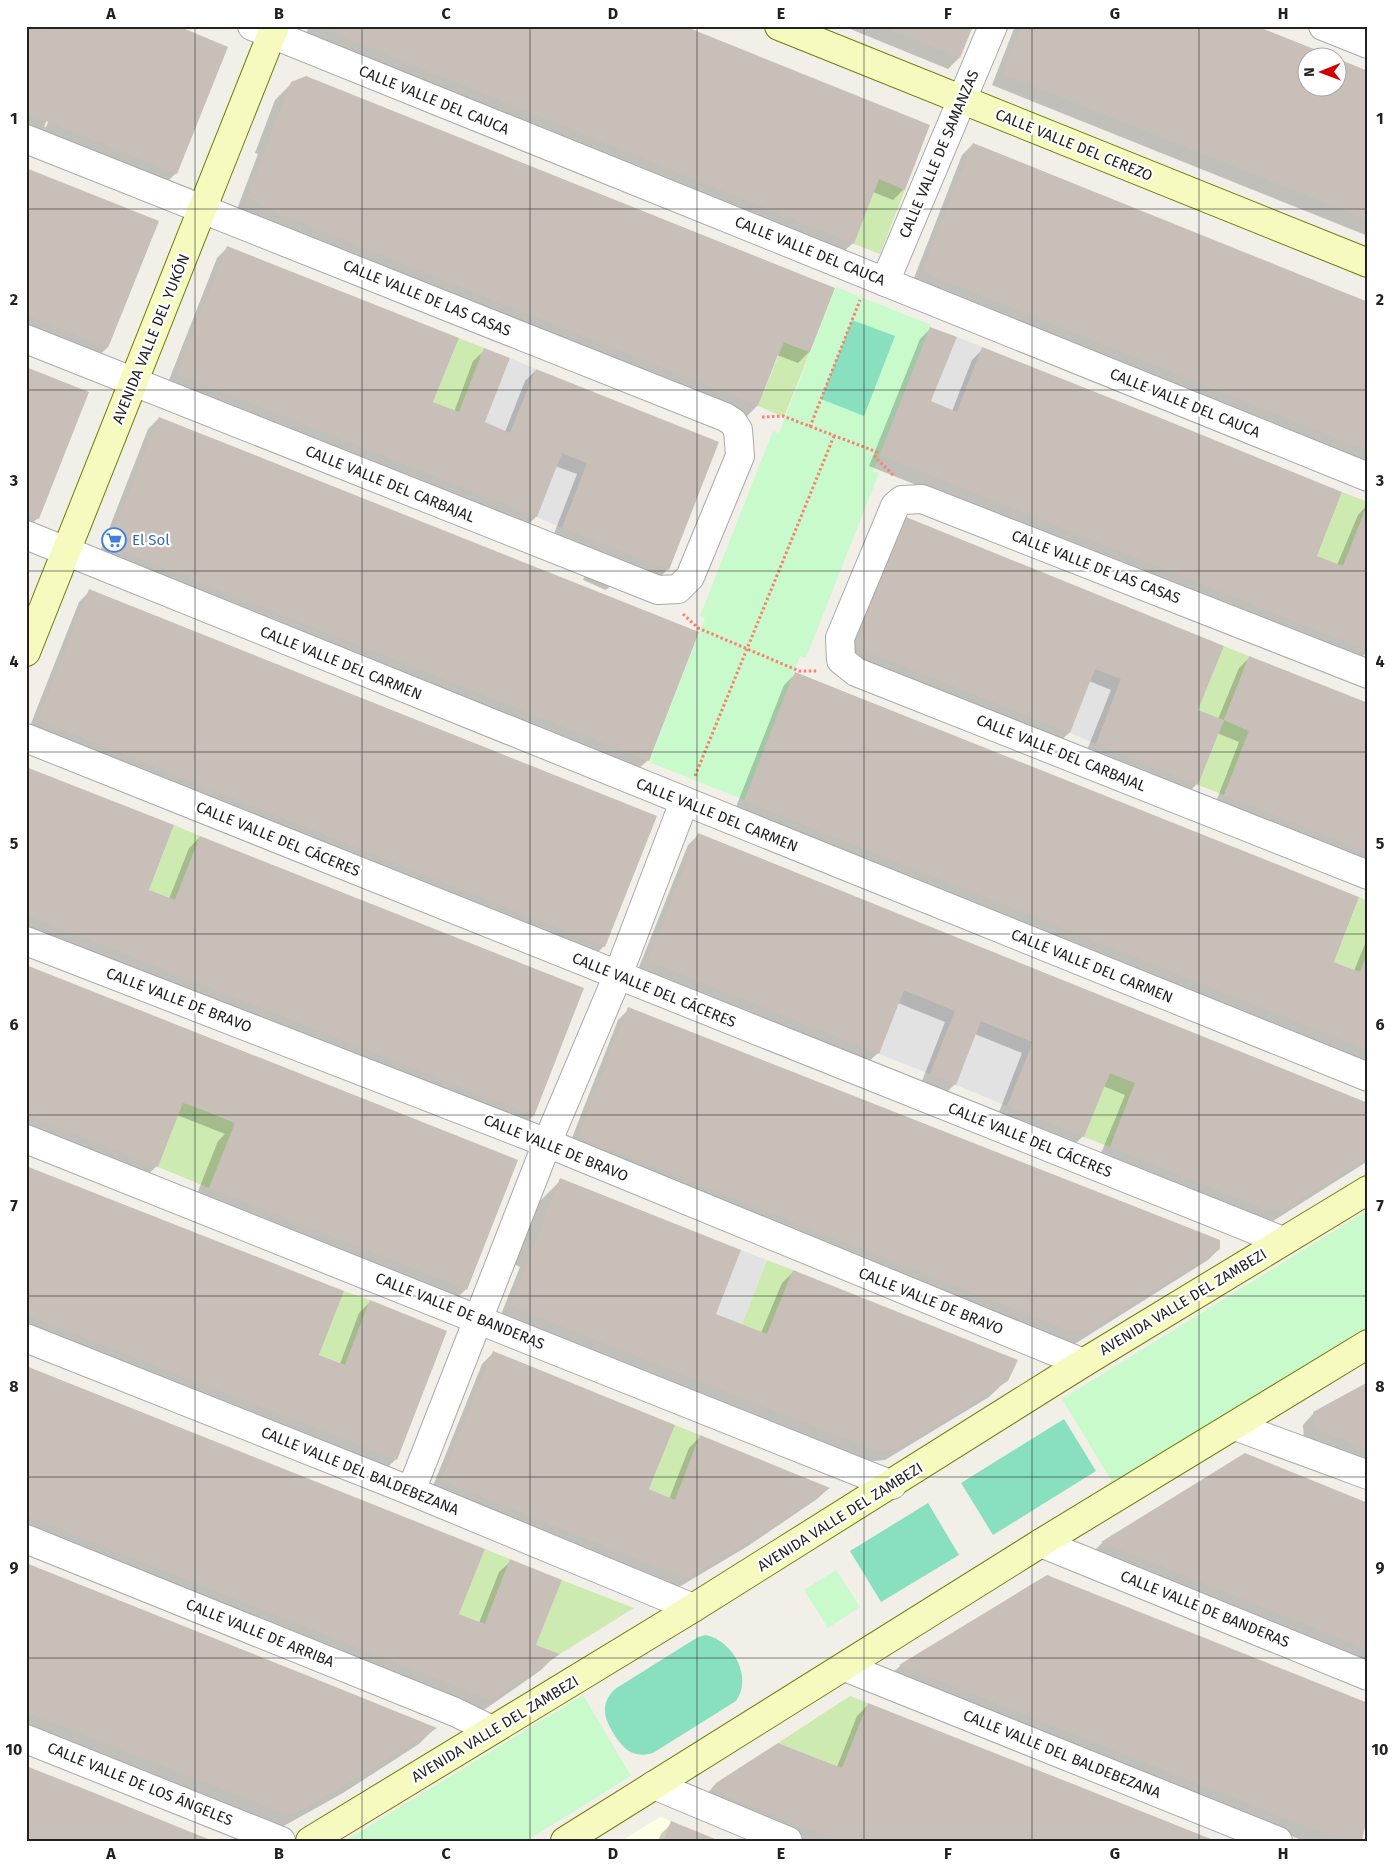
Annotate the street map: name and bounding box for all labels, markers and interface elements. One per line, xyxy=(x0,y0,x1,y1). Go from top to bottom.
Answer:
text: A xyxy=(105,4,116,23)
text: B xyxy=(274,4,284,23)
text: C xyxy=(441,4,451,23)
text: D xyxy=(608,4,618,23)
text: E xyxy=(777,4,785,23)
text: F xyxy=(944,4,952,23)
text: G xyxy=(1110,4,1120,23)
text: H xyxy=(1278,4,1288,23)
north arrow xyxy=(1296,48,1346,98)
street label: CALLE VALLE DEL CAUCA xyxy=(356,62,512,139)
street label: CALLE VALLE DE SAMANZAS xyxy=(895,67,983,241)
text: N xyxy=(1301,67,1318,77)
street label: CALLE VALLE DEL CEREZO xyxy=(993,105,1155,185)
text: 1 xyxy=(10,109,18,128)
text: 1 xyxy=(1376,109,1384,128)
street label: CALLE VALLE DEL CAUCA xyxy=(732,213,888,290)
street label: AVENIDA VALLE DEL YUKÓN xyxy=(109,251,193,427)
street label: CALLE VALLE DE LAS CASAS xyxy=(340,256,514,340)
text: 2 xyxy=(10,290,18,309)
text: 2 xyxy=(1376,290,1384,309)
street label: CALLE VALLE DEL CAUCA xyxy=(1107,365,1263,442)
street label: CALLE VALLE DEL CARBAJAL xyxy=(303,442,478,526)
text: 3 xyxy=(9,471,18,490)
text: 3 xyxy=(1375,471,1384,490)
street label: CALLE VALLE DE LAS CASAS xyxy=(1009,526,1183,608)
supermarket icon: El Sol xyxy=(101,527,127,553)
place label: El Sol xyxy=(132,531,170,549)
street label: CALLE VALLE DEL CARMEN xyxy=(258,622,424,704)
text: 4 xyxy=(9,652,19,671)
text: 4 xyxy=(1375,652,1385,671)
street label: CALLE VALLE DEL CARBAJAL xyxy=(974,711,1149,795)
street label: CALLE VALLE DEL CARMEN xyxy=(634,774,800,856)
street label: CALLE VALLE DEL CÁCERES xyxy=(193,798,363,880)
text: 5 xyxy=(10,834,19,853)
text: 5 xyxy=(1376,834,1385,853)
street label: CALLE VALLE DEL CARMEN xyxy=(1009,925,1175,1007)
street label: CALLE VALLE DEL CÁCERES xyxy=(569,949,739,1031)
street label: CALLE VALLE DE BRAVO xyxy=(104,964,254,1036)
text: 6 xyxy=(9,1015,19,1034)
text: 6 xyxy=(1375,1015,1385,1034)
street label: CALLE VALLE DEL CÁCERES xyxy=(945,1099,1115,1181)
street label: CALLE VALLE DE BRAVO xyxy=(481,1111,631,1185)
text: 7 xyxy=(10,1196,18,1215)
text: 7 xyxy=(1376,1196,1384,1215)
street label: AVENIDA VALLE DEL ZAMBEZI xyxy=(1096,1245,1270,1359)
street label: CALLE VALLE DE BRAVO xyxy=(856,1264,1006,1338)
street label: CALLE VALLE DE BANDERAS xyxy=(373,1269,547,1353)
text: 8 xyxy=(9,1377,19,1396)
text: 8 xyxy=(1375,1377,1385,1396)
street label: CALLE VALLE DEL BALDEBEZANA xyxy=(258,1423,462,1519)
street label: AVENIDA VALLE DEL ZAMBEZI xyxy=(754,1459,926,1575)
text: 9 xyxy=(10,1558,19,1577)
text: 9 xyxy=(1376,1558,1385,1577)
street label: CALLE VALLE DE BANDERAS xyxy=(1118,1567,1292,1651)
street label: CALLE VALLE DE ARRIBA xyxy=(183,1595,337,1671)
street label: AVENIDA VALLE DEL ZAMBEZI xyxy=(408,1672,582,1786)
street label: CALLE VALLE DEL BALDEBEZANA xyxy=(960,1706,1164,1802)
street label: CALLE VALLE DE LOS ÁNGELES xyxy=(45,1738,235,1830)
text: 10 xyxy=(6,1740,22,1759)
text: 10 xyxy=(1372,1740,1388,1759)
text: A xyxy=(105,1844,116,1863)
text: B xyxy=(274,1844,284,1863)
text: C xyxy=(441,1844,451,1863)
text: D xyxy=(608,1844,618,1863)
text: E xyxy=(777,1844,785,1863)
text: F xyxy=(944,1844,952,1863)
text: G xyxy=(1110,1844,1120,1863)
text: H xyxy=(1278,1844,1288,1863)

